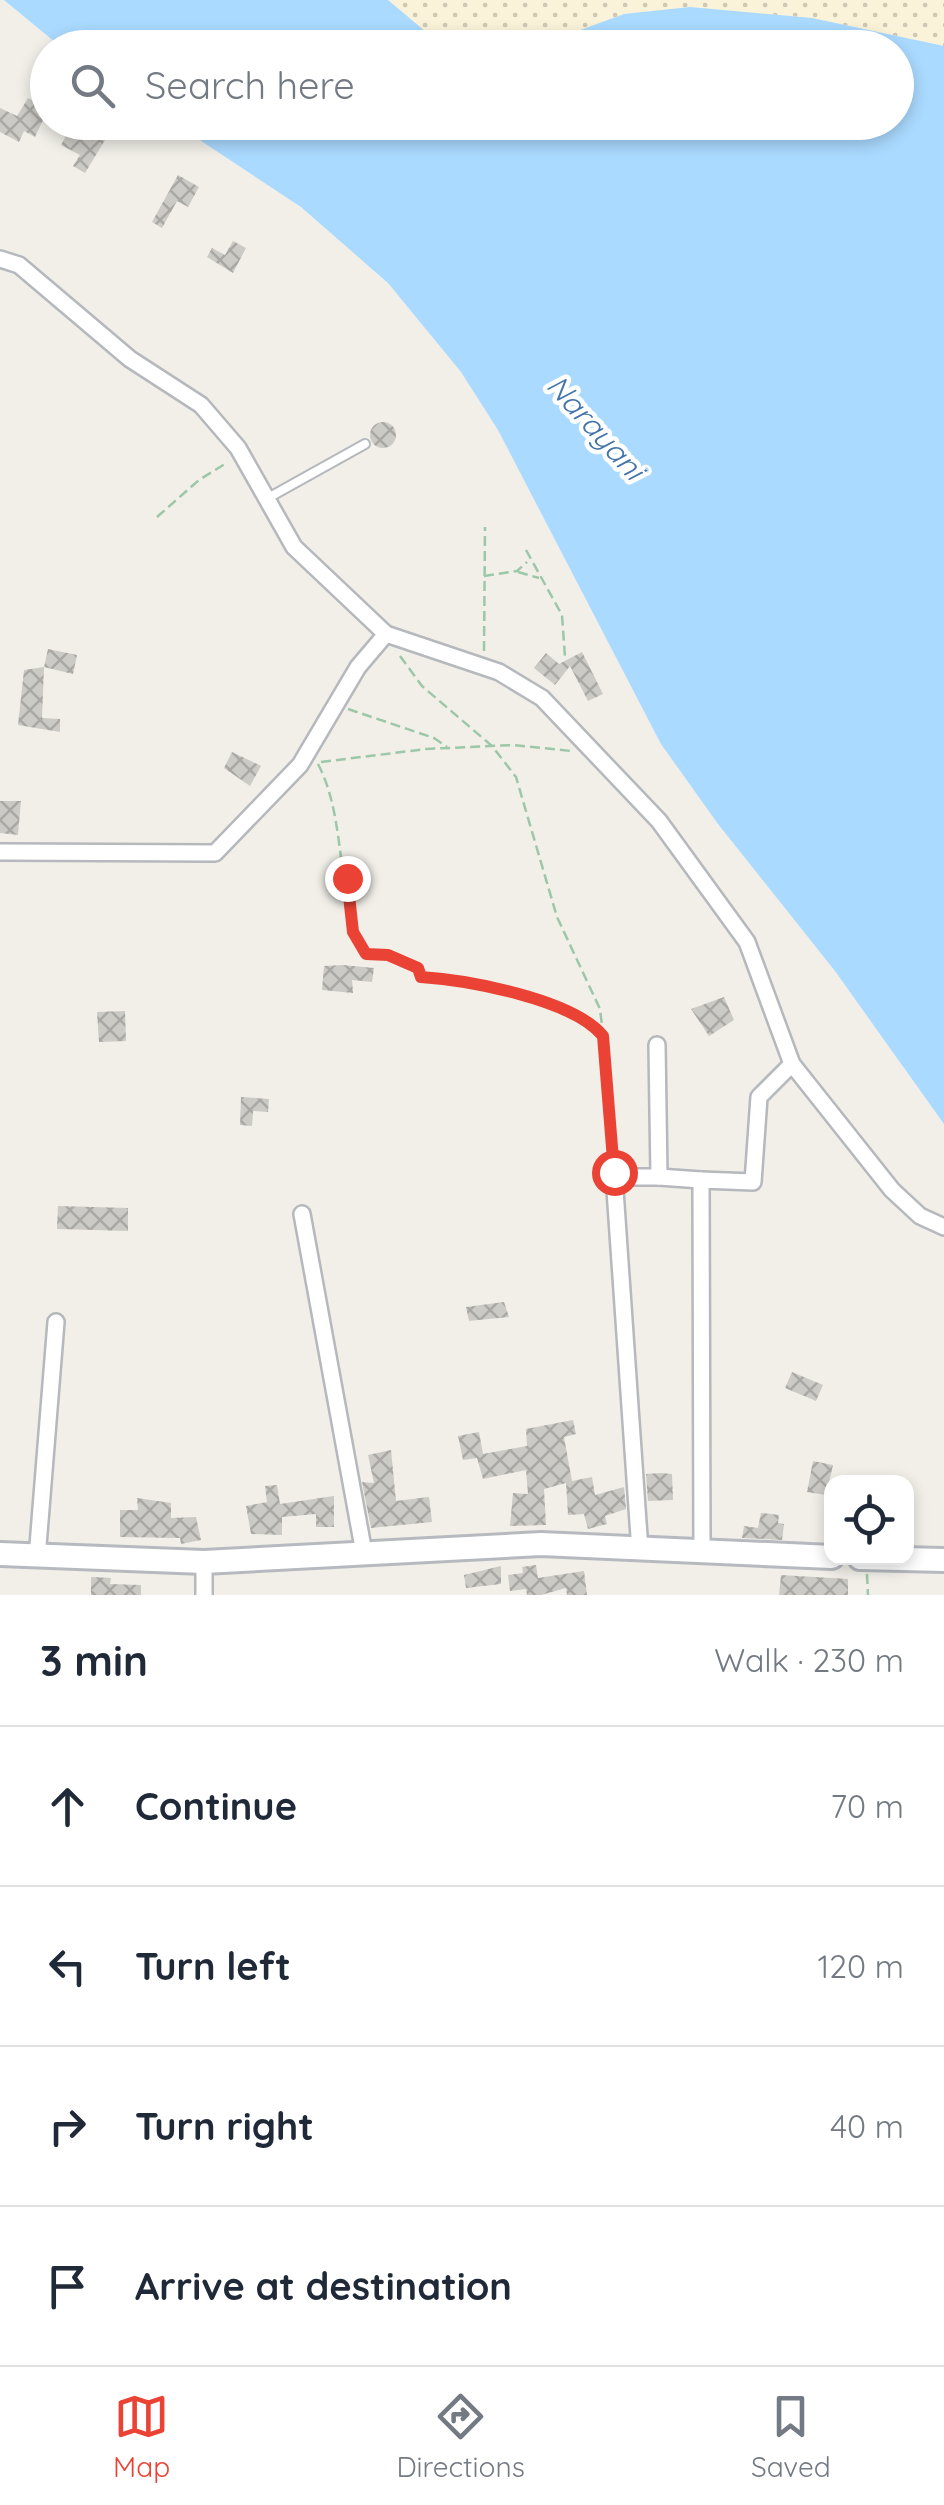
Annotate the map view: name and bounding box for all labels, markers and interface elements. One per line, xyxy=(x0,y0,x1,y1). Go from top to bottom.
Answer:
search box xyxy=(30,30,914,140)
icon: search xyxy=(65,58,120,113)
text: Search here xyxy=(145,61,355,109)
water label: Narayani xyxy=(539,367,655,490)
route end xyxy=(325,856,371,902)
route start xyxy=(592,1150,638,1196)
map controls xyxy=(824,1475,914,1565)
button: locate xyxy=(824,1475,914,1565)
text: 3 min xyxy=(40,1634,148,1687)
text: Walk · 230 m xyxy=(714,1640,904,1680)
icon: ahead xyxy=(40,1779,95,1834)
text: Continue xyxy=(135,1782,297,1830)
text: 70 m xyxy=(831,1786,904,1826)
icon: left xyxy=(40,1939,95,1994)
text: Turn left xyxy=(135,1942,291,1990)
text: 120 m xyxy=(817,1946,904,1986)
icon: right xyxy=(40,2099,95,2154)
text: Turn right xyxy=(135,2102,314,2150)
text: 40 m xyxy=(830,2106,904,2146)
icon: arrive xyxy=(40,2259,95,2314)
text: Arrive at destination xyxy=(135,2262,512,2310)
tab: Map xyxy=(113,2389,170,2484)
tab: Directions xyxy=(396,2389,525,2484)
tab: Saved xyxy=(751,2389,831,2484)

